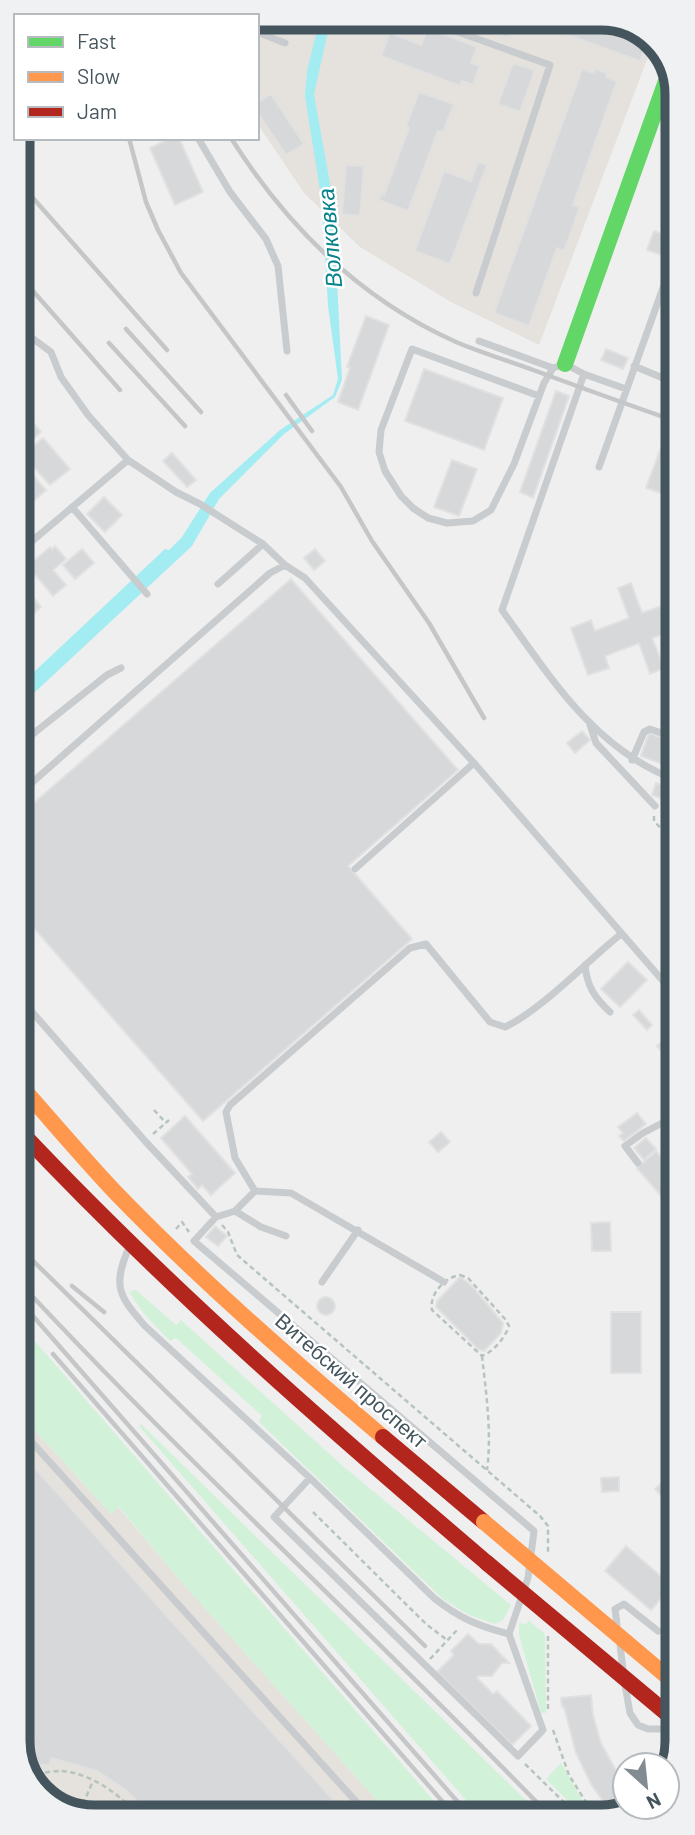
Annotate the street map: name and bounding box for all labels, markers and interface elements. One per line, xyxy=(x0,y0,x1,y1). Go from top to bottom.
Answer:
legend xyxy=(14,14,259,140)
text: Fast xyxy=(77,28,117,53)
text: Slow xyxy=(77,63,120,88)
text: Jam xyxy=(77,98,117,123)
water label: Волковка xyxy=(311,187,347,289)
street label: Витебский проспект xyxy=(271,1307,433,1453)
north arrow xyxy=(611,1751,681,1821)
text: N xyxy=(643,1788,665,1815)

